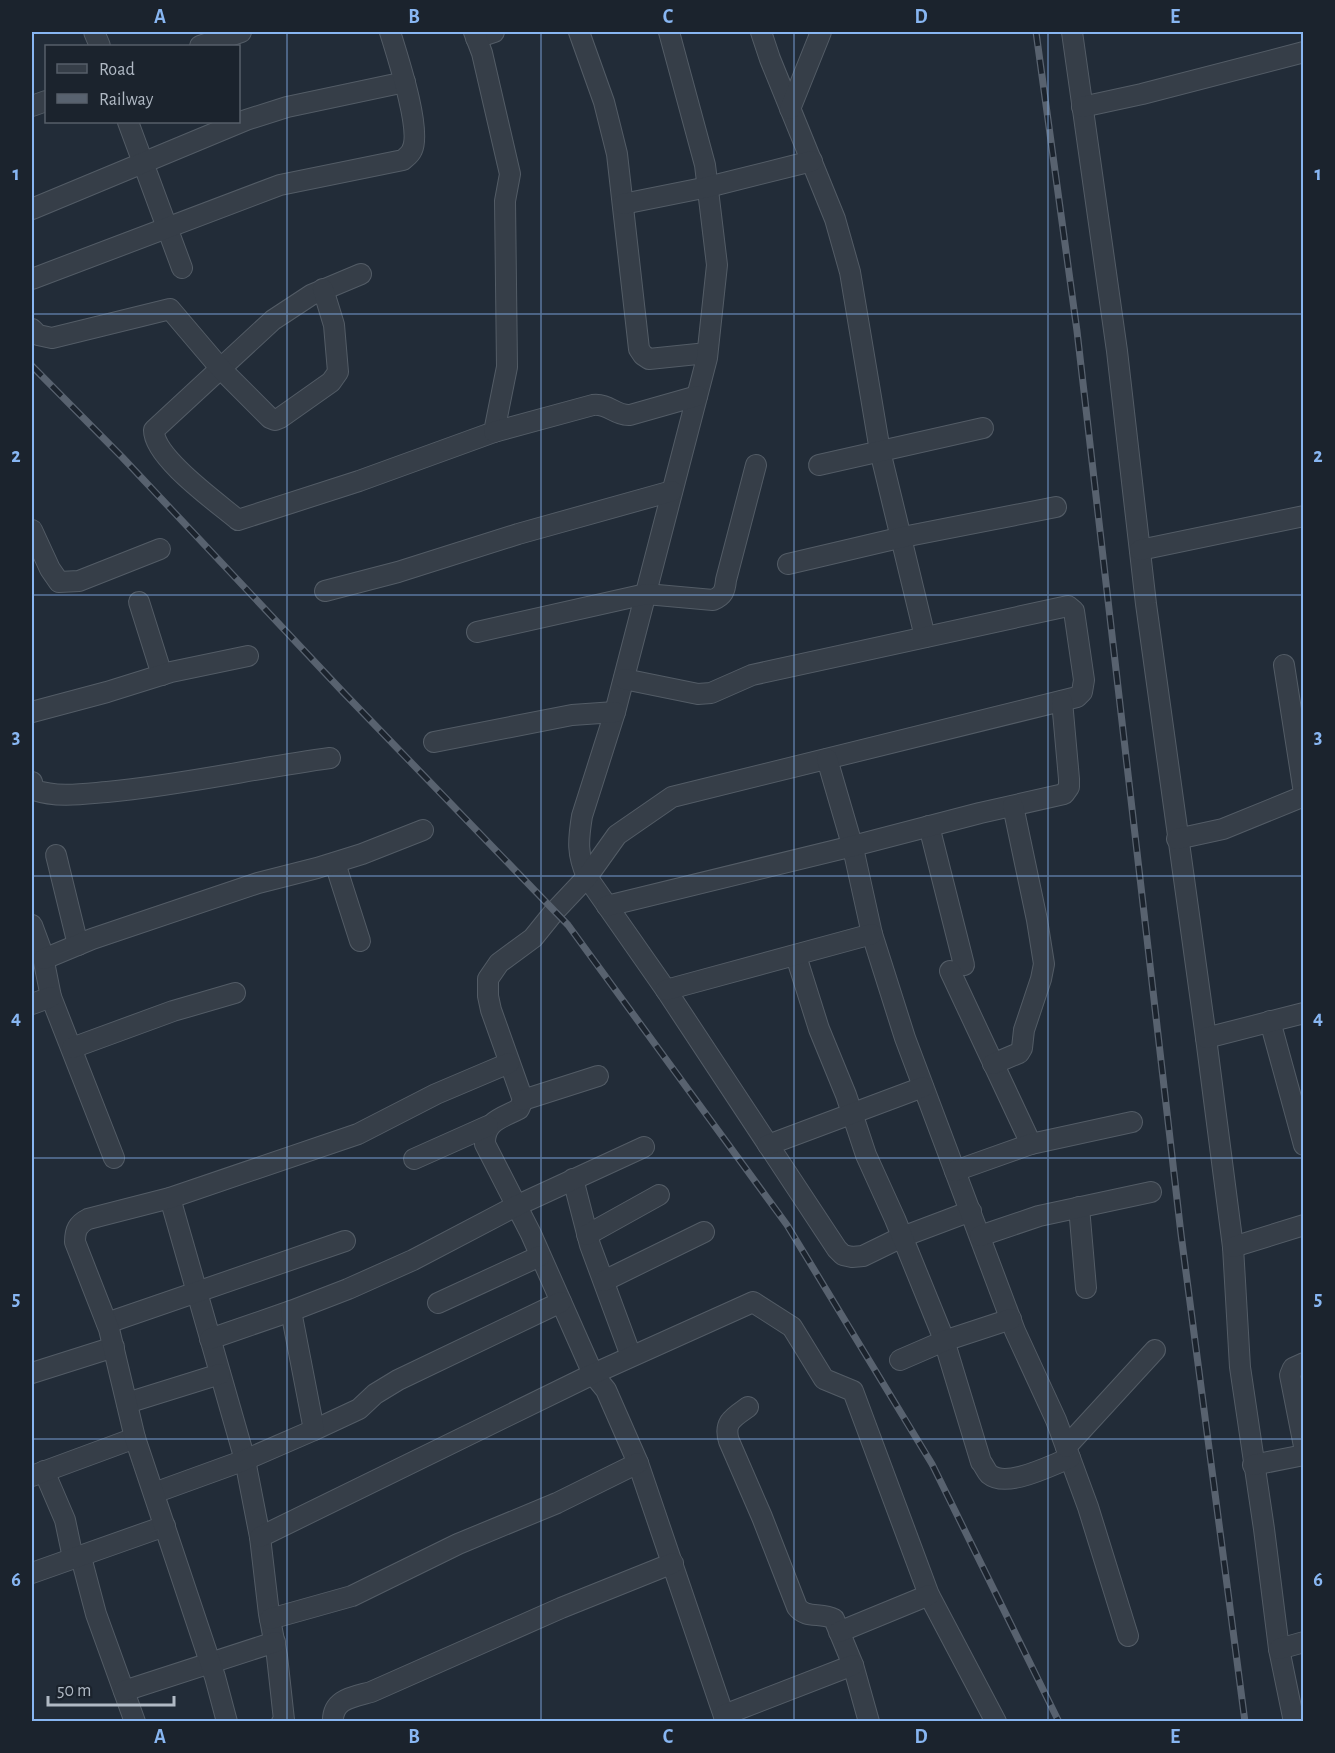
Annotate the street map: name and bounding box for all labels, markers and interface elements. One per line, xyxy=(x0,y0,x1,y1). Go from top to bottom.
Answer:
text: A xyxy=(154,7,166,27)
text: B xyxy=(408,7,420,27)
text: C xyxy=(663,7,674,27)
text: D xyxy=(914,7,928,27)
text: E xyxy=(1170,7,1180,27)
legend xyxy=(45,45,240,123)
text: Road xyxy=(99,61,135,79)
text: Railway xyxy=(99,91,154,109)
text: 1 xyxy=(12,164,20,184)
text: 1 xyxy=(1314,164,1322,184)
text: 2 xyxy=(11,446,21,466)
text: 2 xyxy=(1313,446,1323,466)
text: 3 xyxy=(12,727,20,747)
text: 3 xyxy=(1314,727,1322,747)
text: 4 xyxy=(11,1008,21,1028)
text: 4 xyxy=(1313,1008,1323,1028)
text: 5 xyxy=(12,1289,20,1309)
text: 5 xyxy=(1314,1289,1322,1309)
text: 6 xyxy=(11,1570,21,1590)
text: 6 xyxy=(1313,1570,1323,1590)
scale bar xyxy=(48,1669,174,1707)
text: 50 m xyxy=(57,1682,91,1700)
text: A xyxy=(154,1727,166,1747)
text: B xyxy=(408,1727,420,1747)
text: C xyxy=(663,1727,674,1747)
text: D xyxy=(914,1727,928,1747)
text: E xyxy=(1170,1727,1180,1747)

